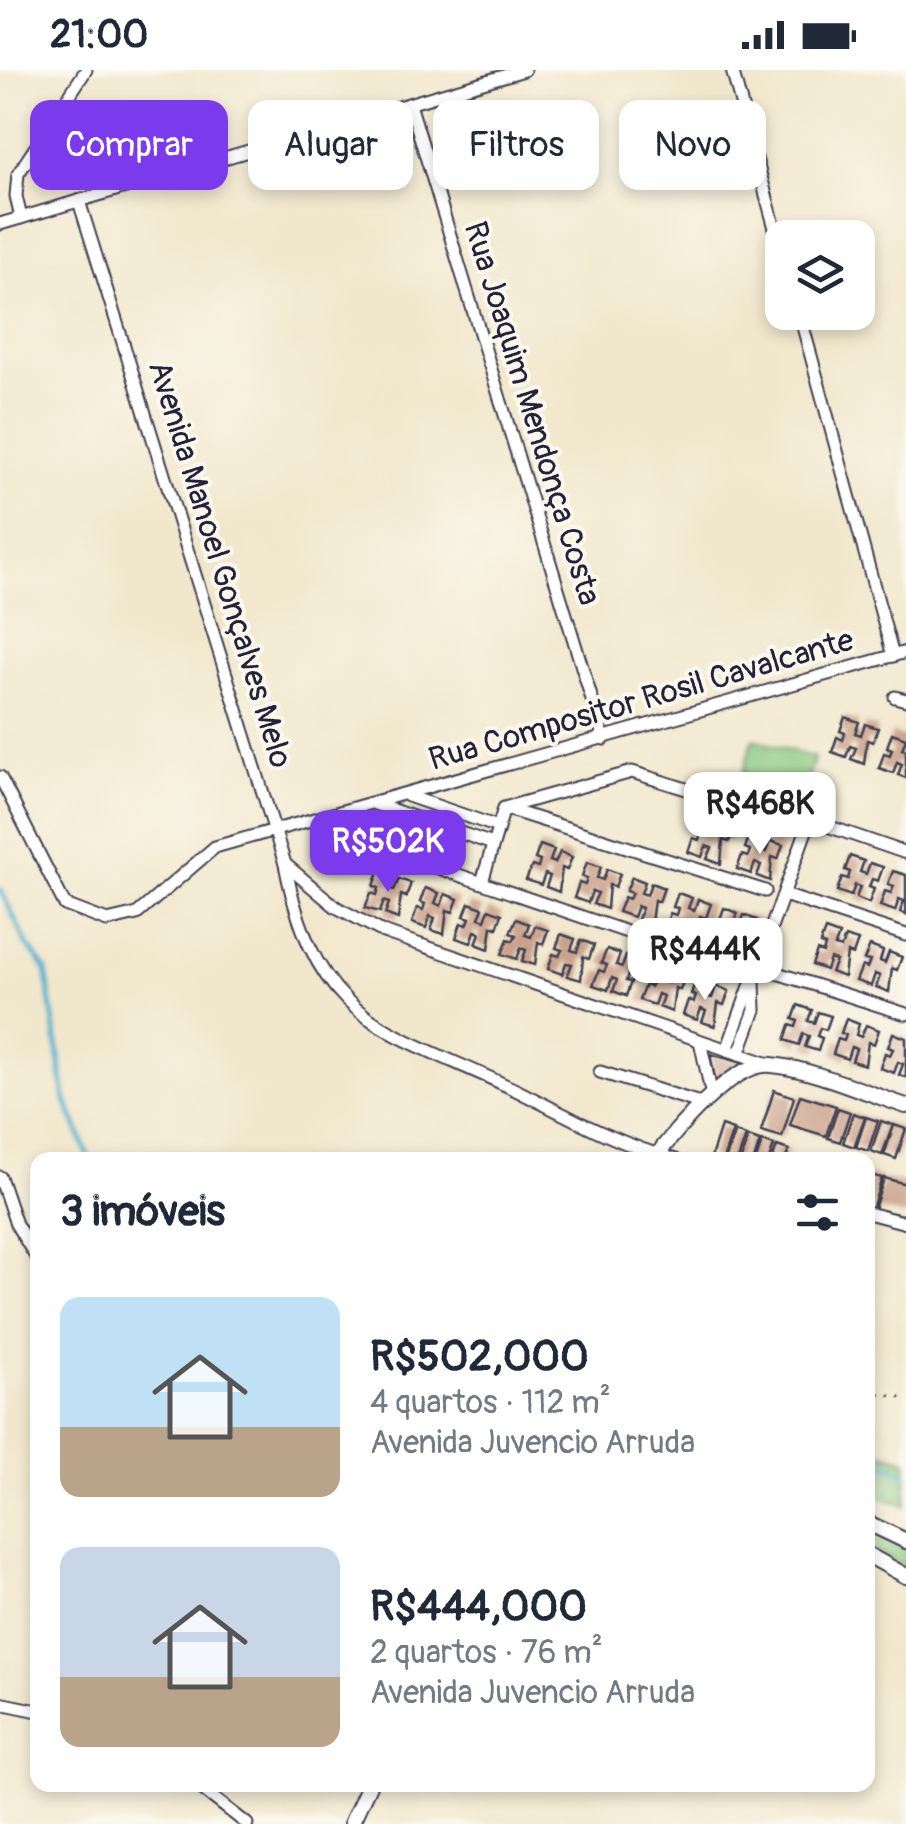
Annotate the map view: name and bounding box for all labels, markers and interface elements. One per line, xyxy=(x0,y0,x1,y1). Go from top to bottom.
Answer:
text: 21:00 xyxy=(50,11,148,59)
chip: Comprar xyxy=(30,100,228,190)
chip: Alugar xyxy=(248,100,413,190)
chip: Filtros xyxy=(433,100,599,190)
chip: Novo xyxy=(619,100,766,190)
street label: Rua Joaquim Mendonça Costa xyxy=(455,217,609,610)
map controls xyxy=(765,220,875,330)
button: layers xyxy=(765,220,875,330)
street label: Avenida Manoel Gonçalves Melo xyxy=(139,356,301,773)
street label: Rua Compositor Rosil Cavalcante xyxy=(424,620,858,780)
pin: R$468K xyxy=(679,772,841,857)
text: R$468K xyxy=(706,784,814,824)
pin: R$502K xyxy=(307,810,469,895)
text: R$502K xyxy=(332,822,444,862)
pin: R$444K xyxy=(624,918,786,1003)
text: R$444K xyxy=(650,930,760,970)
icon: filters xyxy=(790,1185,845,1240)
text: 3 imóveis xyxy=(60,1186,225,1238)
text: R$502,000 xyxy=(370,1331,589,1383)
icon: home xyxy=(140,1337,260,1457)
text: 4 quartos · 112 m² xyxy=(370,1383,611,1423)
text: Avenida Juvencio Arruda xyxy=(370,1423,695,1463)
text: R$444,000 xyxy=(370,1581,587,1633)
icon: home xyxy=(140,1587,260,1707)
text: 2 quartos · 76 m² xyxy=(370,1633,603,1673)
text: Avenida Juvencio Arruda xyxy=(370,1673,695,1713)

